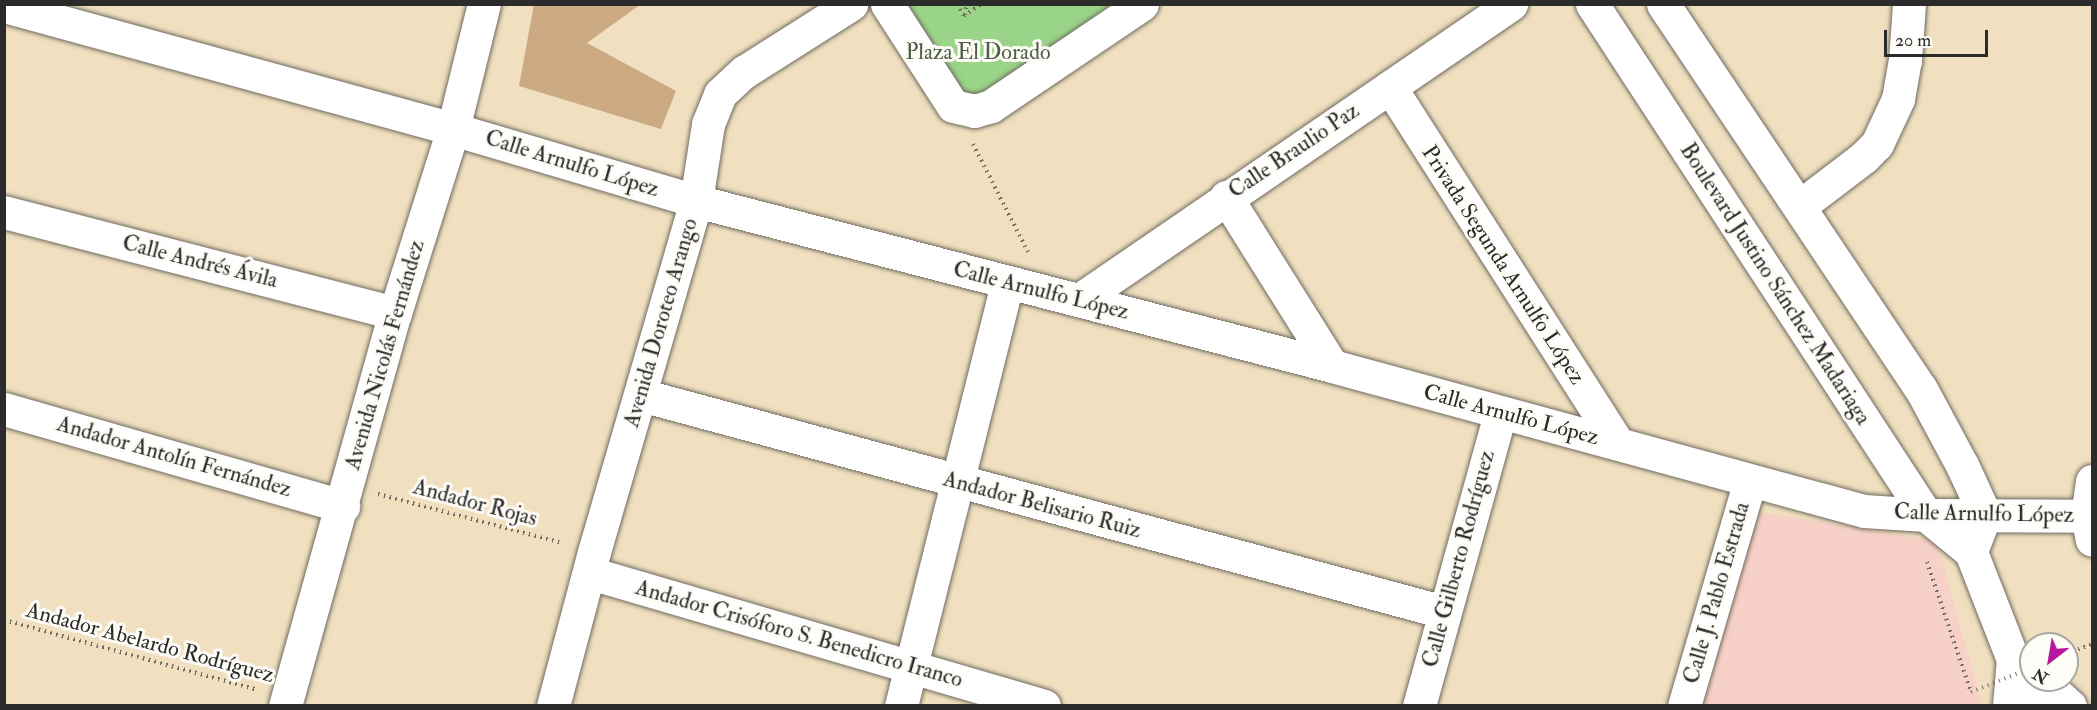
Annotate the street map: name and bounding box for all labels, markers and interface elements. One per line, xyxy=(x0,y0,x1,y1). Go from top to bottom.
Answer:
scale bar xyxy=(1887,18,1990,56)
text: 20 m xyxy=(1895,29,1931,52)
park label: Plaza El Dorado xyxy=(905,40,1051,66)
street label: Calle Braulio Paz xyxy=(1224,98,1364,204)
street label: Calle Arnulfo López xyxy=(482,125,662,203)
street label: Boulevard Justino Sánchez Madariaga xyxy=(1674,138,1876,430)
street label: Privada Segunda Arnulfo López xyxy=(1416,141,1590,389)
street label: Avenida Doroteo Arango xyxy=(619,215,703,431)
street label: Calle Andrés Ávila xyxy=(120,230,280,294)
street label: Avenida Nicolás Fernández xyxy=(340,237,430,473)
street label: Calle Arnulfo López xyxy=(950,256,1132,326)
street label: Calle Arnulfo López xyxy=(1421,379,1601,451)
street label: Andador Antolín Fernández xyxy=(54,411,294,503)
street label: Calle Gilberto Rodríguez xyxy=(1417,448,1501,670)
street label: Andador Belisario Ruiz xyxy=(940,466,1144,544)
street label: Andador Rojas xyxy=(410,474,540,532)
street label: Calle J. Pablo Estrada xyxy=(1678,499,1756,687)
street label: Calle Arnulfo López xyxy=(1894,499,2074,529)
street label: Andador Crisóforo S. Benedicro Iranco xyxy=(632,575,966,693)
street label: Andador Abelardo Rodríguez xyxy=(23,597,277,689)
north arrow xyxy=(2019,632,2079,692)
text: N xyxy=(2029,663,2052,688)

